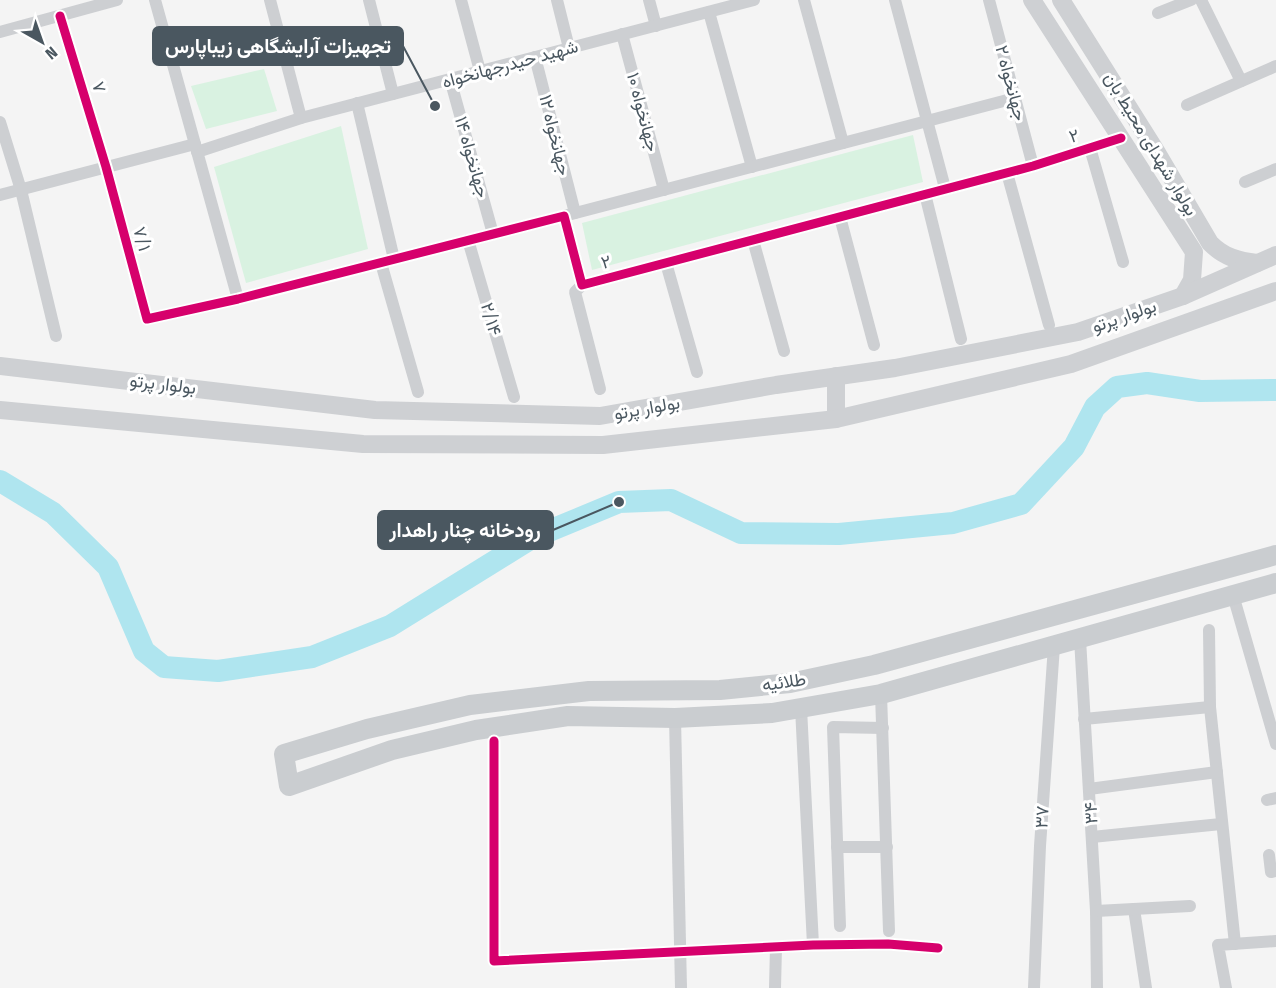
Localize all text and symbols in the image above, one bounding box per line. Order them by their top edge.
north arrow [12,12,72,72]
callout: تجهیزات آرایشگاهی زیباپارس [153,27,403,65]
text: تجهیزات آرایشگاهی زیباپارس [165,34,391,60]
street label: شهید حیدرجهانخواه [439,35,581,93]
text: N [42,43,61,63]
street label: جهانخواه ۲ [990,43,1032,123]
street label: بولوار شهدای محیط بان [1099,68,1203,220]
street label: جهانخواه ۱۰ [622,70,664,154]
street label: ۷ [87,79,111,95]
street label: جهانخواه ۱۲ [534,92,576,178]
street label: جهانخواه ۱۴ [450,114,494,200]
street label: ۲ [1066,124,1082,148]
street label: ۷/۱ [128,224,156,254]
street label: ۲ [599,250,613,274]
street label: بولوار پرتو [1089,295,1159,338]
street label: ۲/۱۴ [476,300,506,338]
street label: بولوار پرتو [129,369,197,400]
street label: بولوار پرتو [612,391,682,426]
callout: رودخانه چنار راهدار [378,511,553,549]
text: رودخانه چنار راهدار [388,518,541,544]
street label: طلائیه [761,668,807,696]
street label: ۳۴ [1079,801,1103,825]
street label: ۳۷ [1030,805,1054,829]

